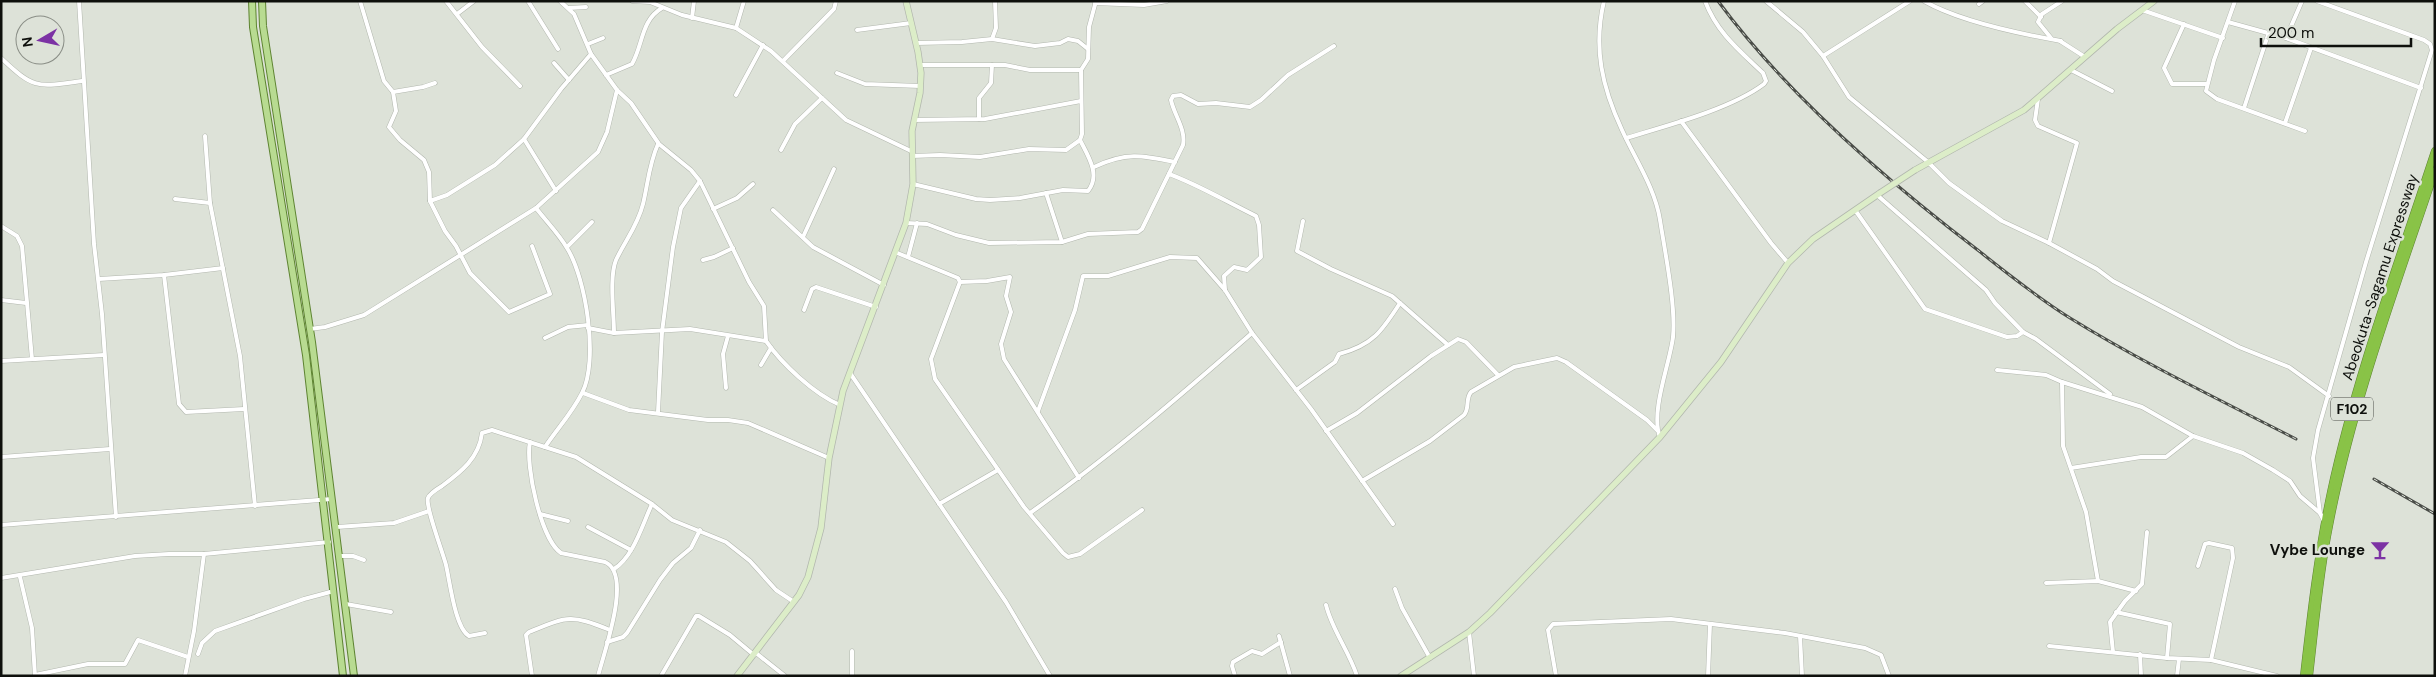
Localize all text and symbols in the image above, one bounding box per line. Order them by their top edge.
north arrow [15,15,65,65]
scale bar [2261,15,2411,47]
text: 200 m [2268,23,2314,43]
text: N [17,36,37,48]
street label: Abeokuta-Sagamu Expressway [2337,171,2423,383]
road number: F102 [2331,398,2373,420]
bar icon: Vybe Lounge [2369,539,2391,561]
place label: Vybe Lounge [2270,540,2365,560]

